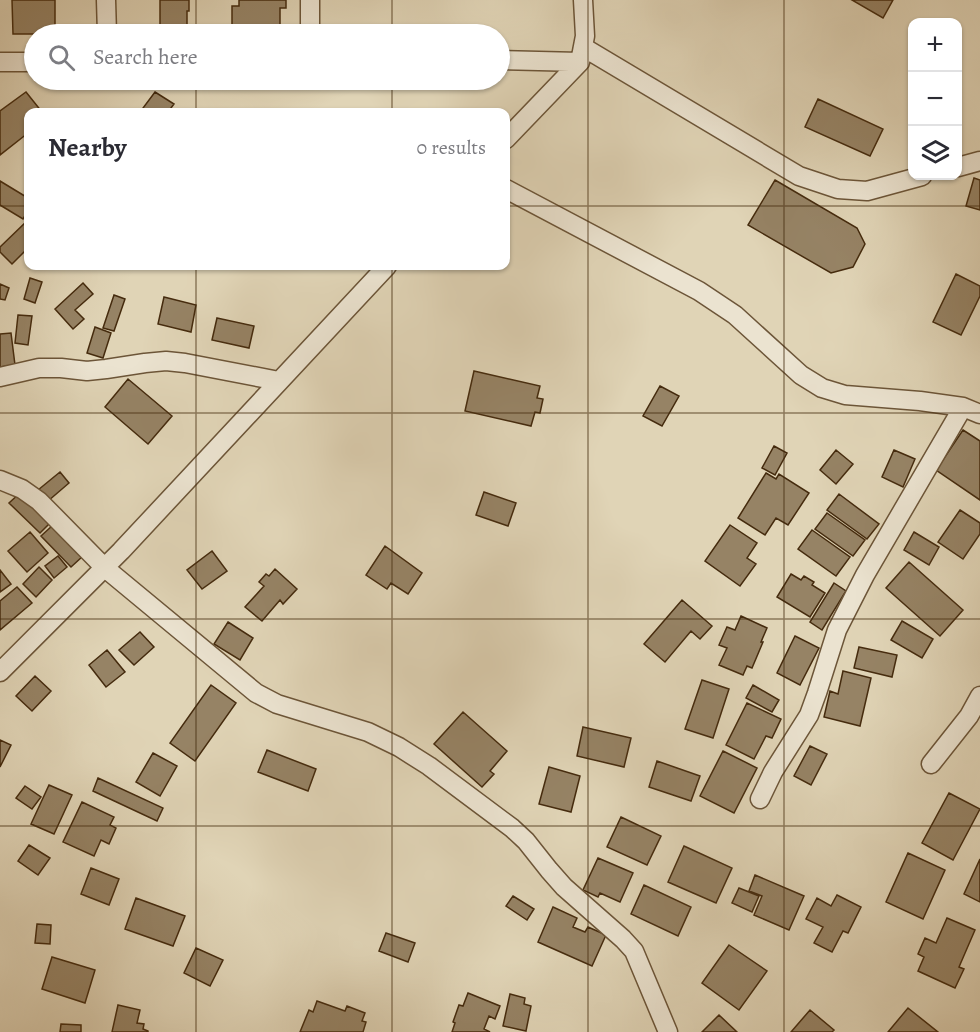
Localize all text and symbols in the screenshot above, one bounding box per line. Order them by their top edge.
map controls [908,18,962,180]
button: + [908,18,962,72]
search box [24,24,510,90]
icon: search [45,41,78,74]
text: Search here [93,42,198,72]
button: − [908,72,962,126]
button: layers [908,126,962,180]
text: Nearby [48,130,127,165]
text: 0 results [417,134,486,161]

